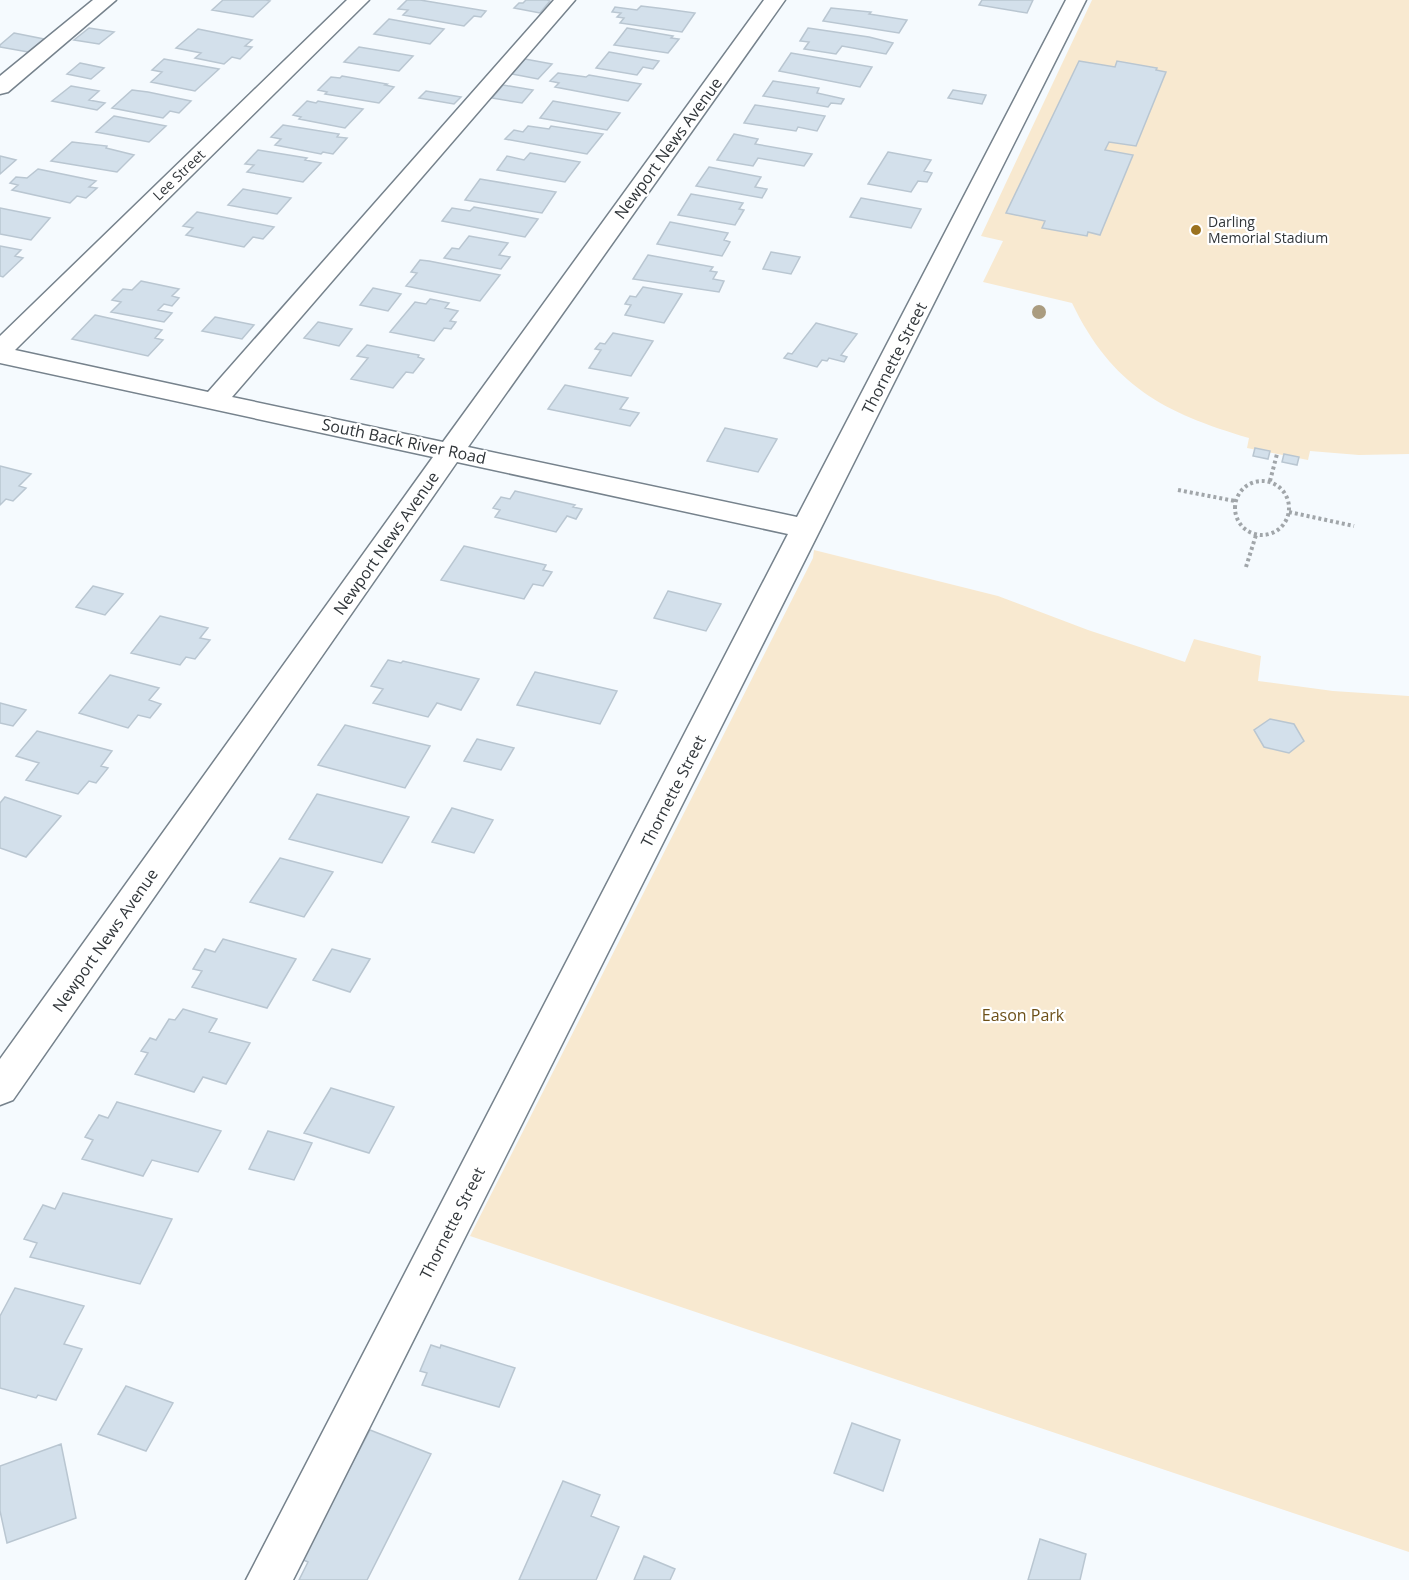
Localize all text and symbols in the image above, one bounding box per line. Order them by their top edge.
street label: Newport News Avenue [609,73,727,223]
street label: Lee Street [148,145,209,204]
place label: Darling Memorial Stadium [1208,212,1328,247]
marker: Darling Memorial Stadium [1189,223,1203,237]
street label: Thornette Street [856,298,932,418]
street label: South Back River Road [320,413,488,469]
street label: Newport News Avenue [328,467,444,619]
street label: Thornette Street [635,731,711,851]
street label: Newport News Avenue [47,864,163,1016]
park label: Eason Park [982,1004,1065,1026]
street label: Thornette Street [414,1163,490,1283]

